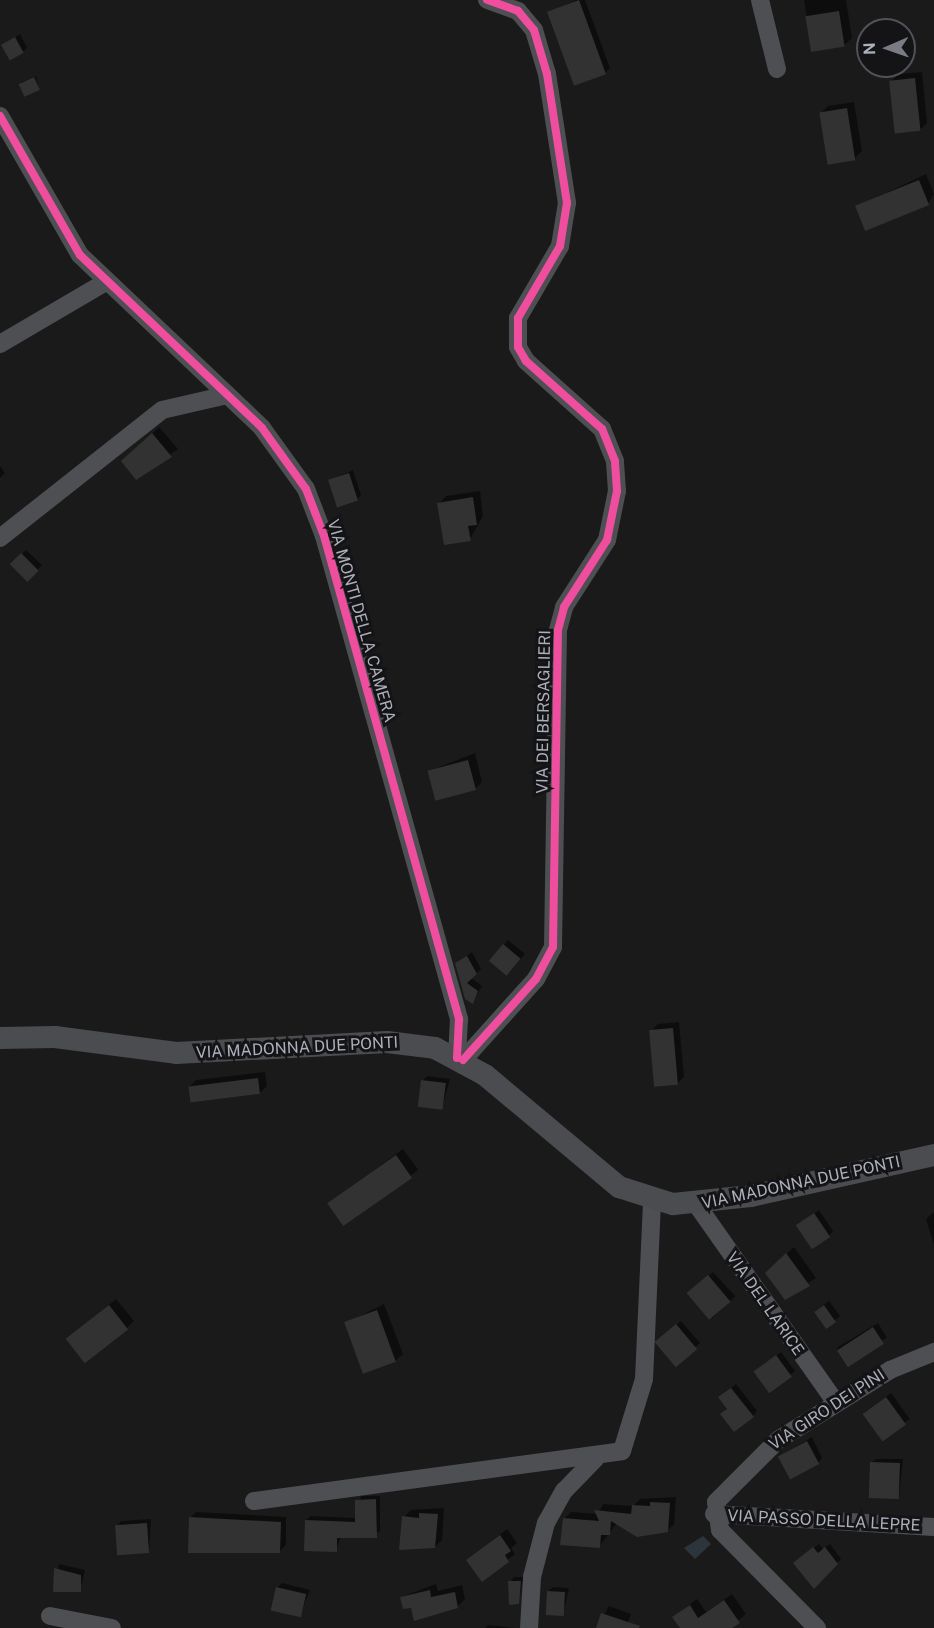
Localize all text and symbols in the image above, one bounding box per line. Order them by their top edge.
north arrow [856,18,916,78]
text: N [860,42,879,55]
street label: VIA MONTI DELLA CAMERA [323,517,399,725]
street label: VIA DEI BERSAGLIERI [533,630,555,794]
street label: VIA MADONNA DUE PONTI [195,1033,399,1063]
street label: VIA MADONNA DUE PONTI [700,1153,902,1213]
street label: VIA DEL LARICE [722,1249,808,1359]
street label: VIA GIRO DEI PINI [766,1365,888,1455]
street label: VIA PASSO DELLA LEPRE [727,1506,921,1536]

